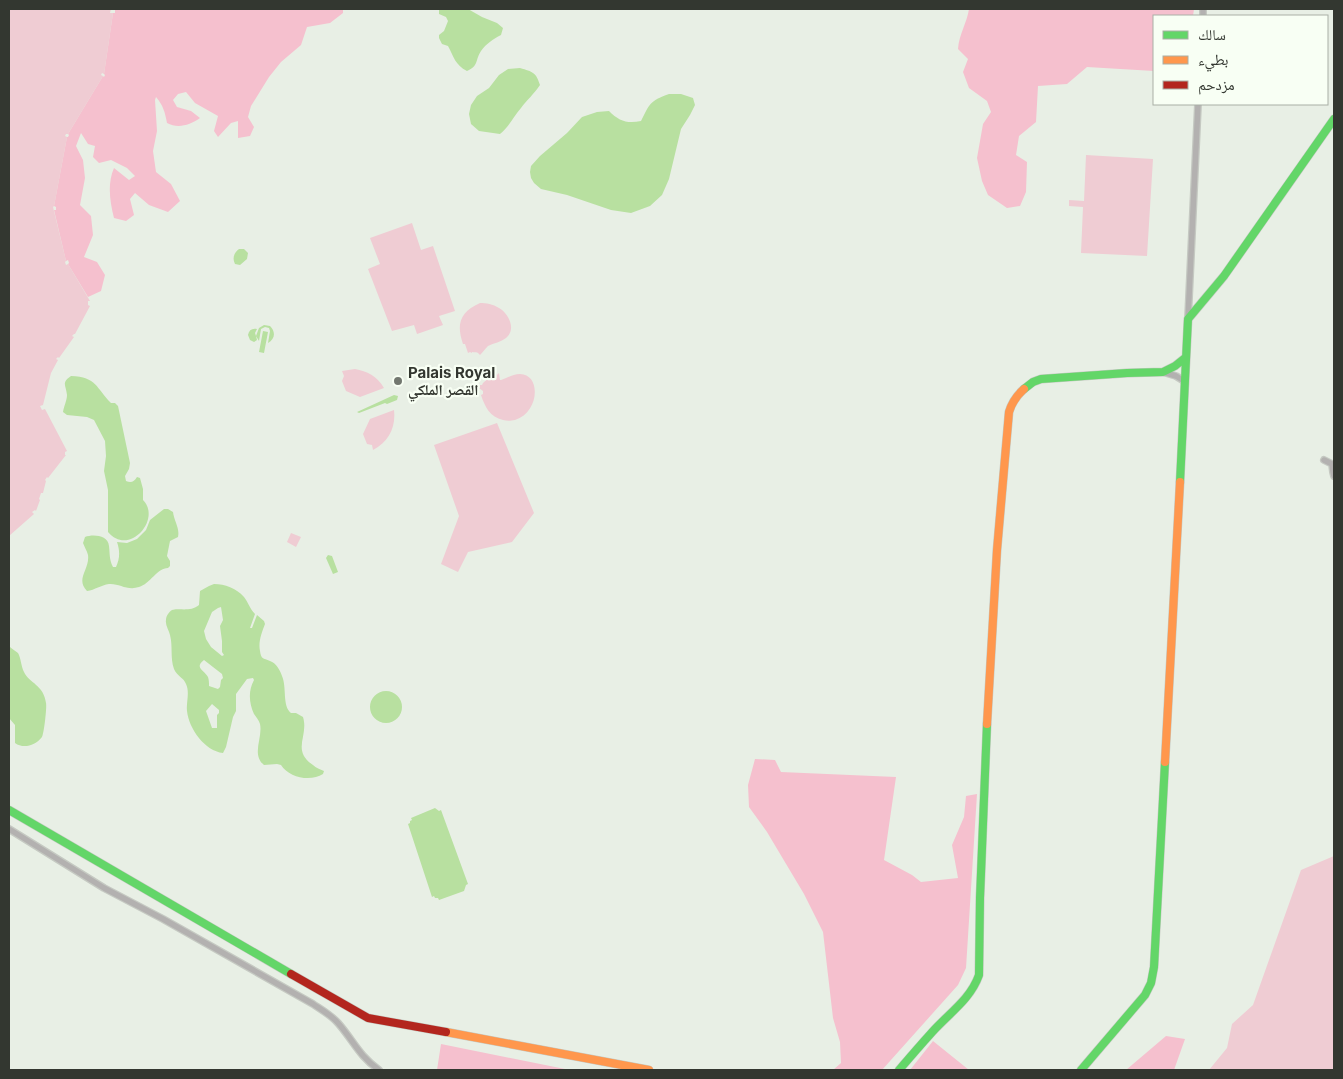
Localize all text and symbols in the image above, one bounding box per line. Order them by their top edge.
legend [1153,15,1328,105]
text: سالك [1198,25,1226,44]
text: بطيء [1198,50,1228,72]
text: مزدحم [1198,75,1235,95]
place label: Palais Royal القصر الملكي [408,363,495,401]
marker: Palais Royal القصر الملكي [392,375,404,387]

